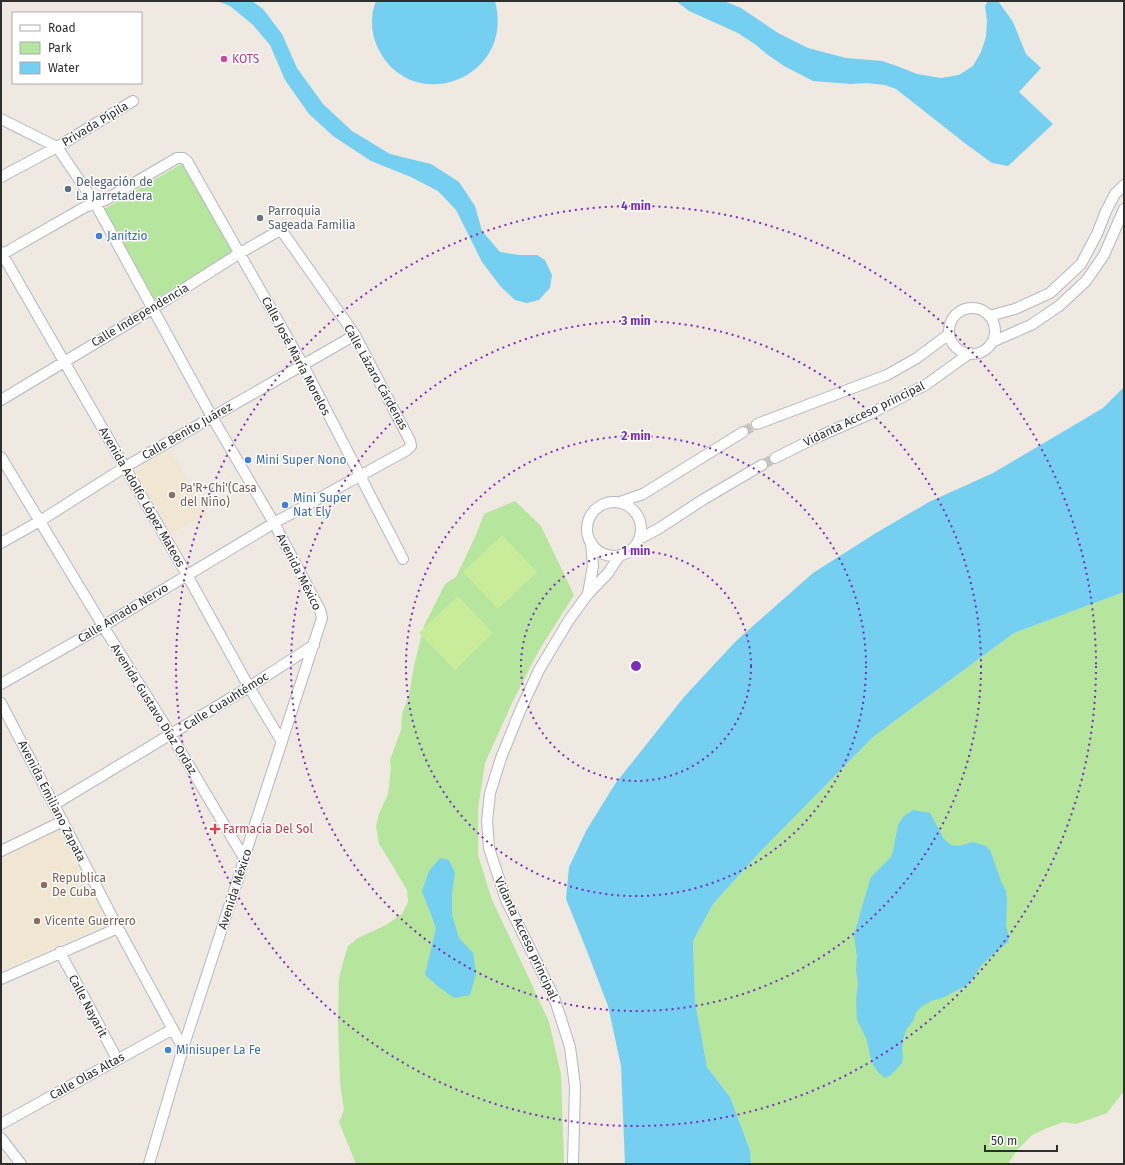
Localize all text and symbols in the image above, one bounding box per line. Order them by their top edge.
legend [12,12,142,84]
text: Road [48,21,76,35]
text: Park [48,41,72,55]
place label: KOTS [232,52,260,66]
marker: KOTS [219,54,229,64]
text: Water [48,61,80,75]
street label: Privada Pípila [59,99,131,149]
place label: Delegación de La Jarretadera [76,175,153,203]
marker: Delegación de La Jarretadera [63,184,73,194]
text: 4 min [621,199,651,213]
place label: Parroquia Sageada Familia [268,204,356,232]
marker: Parroquia Sageada Familia [255,213,265,223]
place label: Janitzio [107,229,148,243]
marker: Janitzio [94,231,104,241]
street label: Calle Independencia [89,280,191,350]
street label: Calle José María Morelos [259,294,333,418]
text: 3 min [620,314,651,328]
street label: Calle Lázaro Cárdenas [341,322,411,432]
street label: Vidanta Acceso principal [801,378,927,449]
street label: Calle Benito Juárez [140,400,234,462]
street label: Avenida Adolfo López Mateos [96,425,188,570]
text: 2 min [621,429,651,443]
place label: Mini Super Nono [256,453,347,467]
marker: Mini Super Nono [243,455,253,465]
place label: Pa'R+Chi'(Casa del Niño) [180,481,257,509]
marker: Pa'R+Chi'(Casa del Niño) [167,490,177,500]
place label: Mini Super Nat Ely [293,491,352,519]
marker: Mini Super Nat Ely [280,500,290,510]
street label: Avenida México [274,531,324,613]
text: 1 min [622,544,650,558]
street label: Calle Amado Nervo [75,580,171,646]
street label: Avenida Gustavo Díaz Ordaz [108,641,200,777]
centre of rings [629,659,643,673]
street label: Calle Cuauhtémoc [181,669,271,733]
street label: Avenida Emiliano Zapata [15,738,89,864]
place label: Farmacia Del Sol [223,822,313,836]
marker: Farmacia Del Sol [210,824,220,834]
street label: Avenida México [215,847,255,931]
place label: Republica De Cuba [52,871,106,899]
street label: Vidanta Acceso principal [492,875,561,1002]
marker: Republica De Cuba [39,880,49,890]
place label: Vicente Guerrero [45,914,136,928]
marker: Vicente Guerrero [32,916,42,926]
street label: Calle Nayarit [66,972,111,1040]
place label: Minisuper La Fe [176,1043,261,1057]
marker: Minisuper La Fe [163,1045,173,1055]
street label: Calle Olas Altas [47,1049,127,1102]
scale bar [985,1127,1057,1153]
text: 50 m [991,1134,1017,1148]

